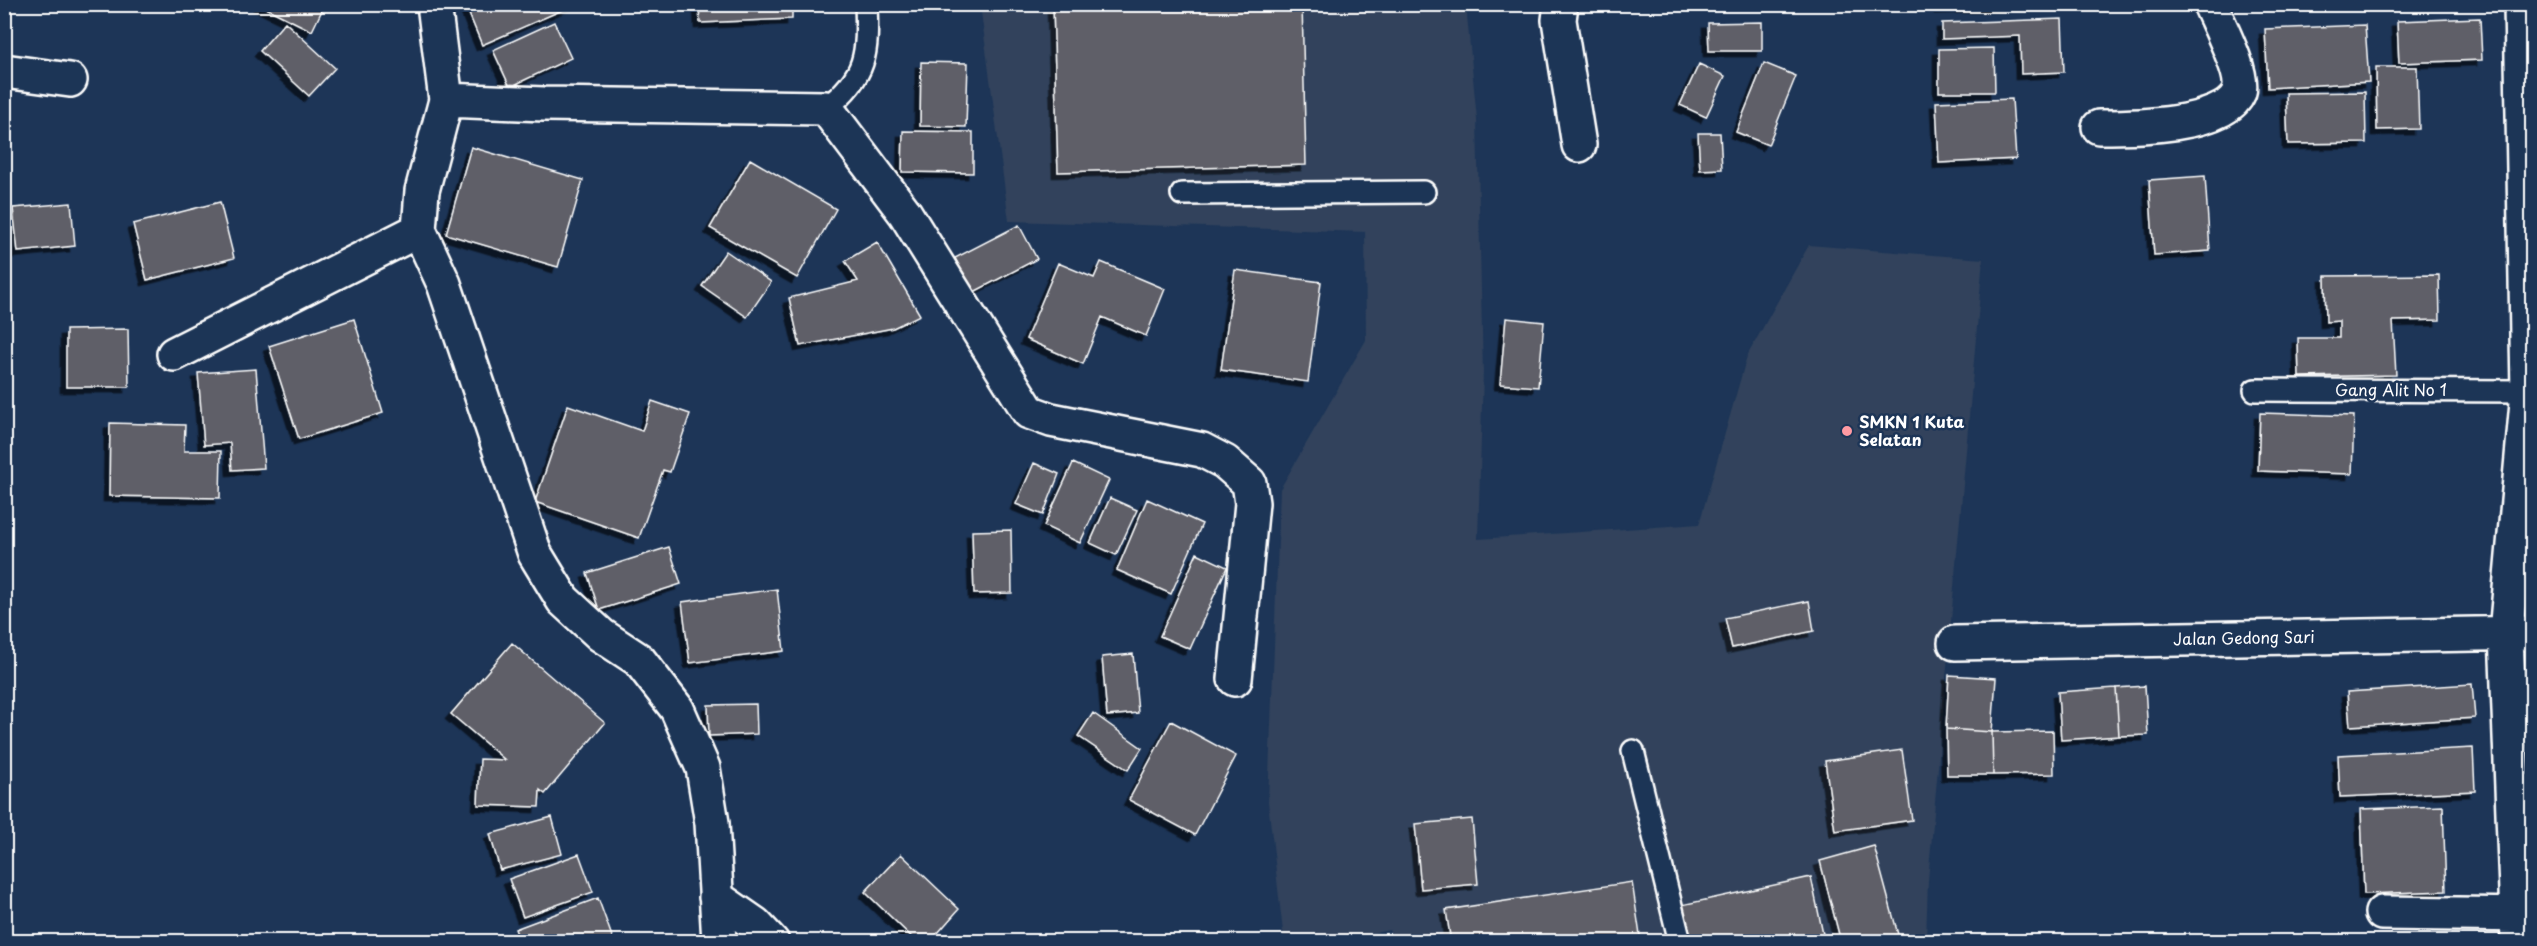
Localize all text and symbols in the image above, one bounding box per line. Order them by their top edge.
street label: Gang Alit No 1 [2335,377,2447,401]
place label: SMKN 1 Kuta Selatan [1859,409,1965,451]
marker: SMKN 1 Kuta Selatan [1840,424,1854,438]
street label: Jalan Gedong Sari [2173,624,2315,650]

